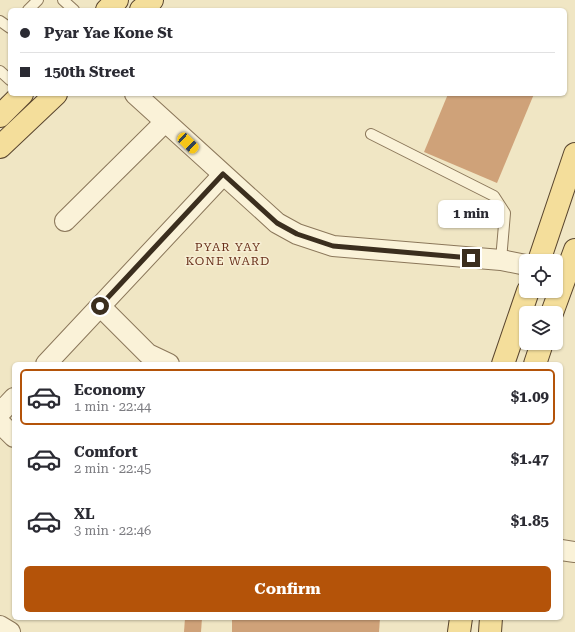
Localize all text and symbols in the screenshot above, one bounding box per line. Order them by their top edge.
text: Pyar Yae Kone St [44,24,173,42]
text: 150th Street [44,63,135,81]
car [175,130,201,156]
callout: 1 min [438,200,504,228]
text: 1 min [453,206,489,221]
district label: PYAR YAY KONE WARD [186,240,270,268]
route end [462,249,480,267]
map controls [519,254,563,350]
button: locate [519,254,563,298]
route start [91,297,109,315]
button: layers [519,306,563,350]
icon: car [26,379,62,415]
text: Economy [74,381,145,399]
text: $1.09 [511,388,549,406]
text: 1 min · 22:44 [74,399,151,414]
icon: car [26,441,62,477]
text: Comfort [74,443,138,461]
text: $1.47 [511,450,549,468]
text: 2 min · 22:45 [74,461,151,476]
icon: car [26,503,62,539]
text: XL [74,505,95,523]
text: $1.85 [511,512,549,530]
text: 3 min · 22:46 [74,523,151,538]
button: Confirm [24,566,551,612]

